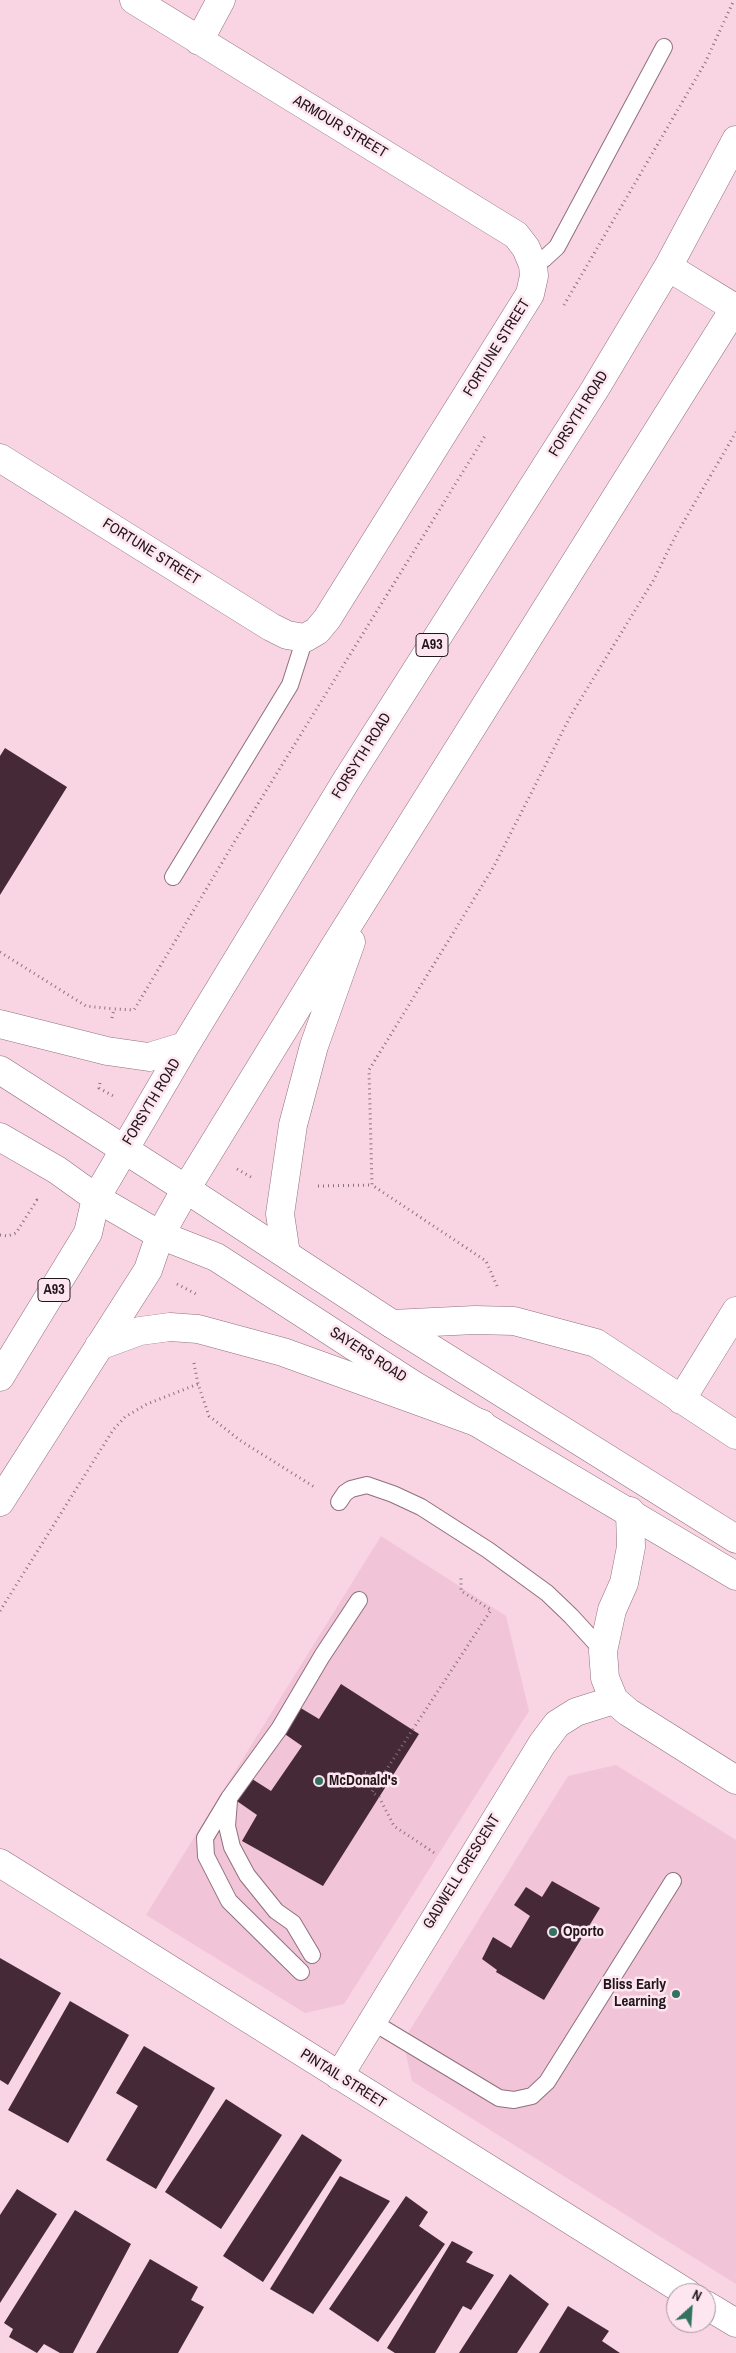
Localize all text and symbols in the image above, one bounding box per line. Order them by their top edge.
street label: ARMOUR STREET [290,92,390,162]
street label: FORTUNE STREET [460,296,534,400]
street label: FORSYTH ROAD [545,368,613,460]
street label: FORTUNE STREET [99,515,203,589]
road number: A93 [416,634,448,656]
street label: FORSYTH ROAD [328,710,396,802]
street label: FORSYTH ROAD [119,1055,185,1149]
road number: A93 [38,1278,70,1302]
street label: SAYERS ROAD [326,1323,410,1387]
place label: McDonald's [329,1772,398,1790]
marker: McDonald's [313,1775,325,1787]
street label: GADWELL CRESCENT [420,1812,504,1932]
place label: Oporto [563,1923,604,1941]
marker: Oporto [547,1926,559,1938]
place label: Bliss Early Learning [603,1976,666,2011]
marker: Bliss Early Learning [670,1988,682,2000]
street label: PINTAIL STREET [297,2046,389,2112]
north arrow [666,2283,716,2333]
text: N [689,2286,705,2305]

